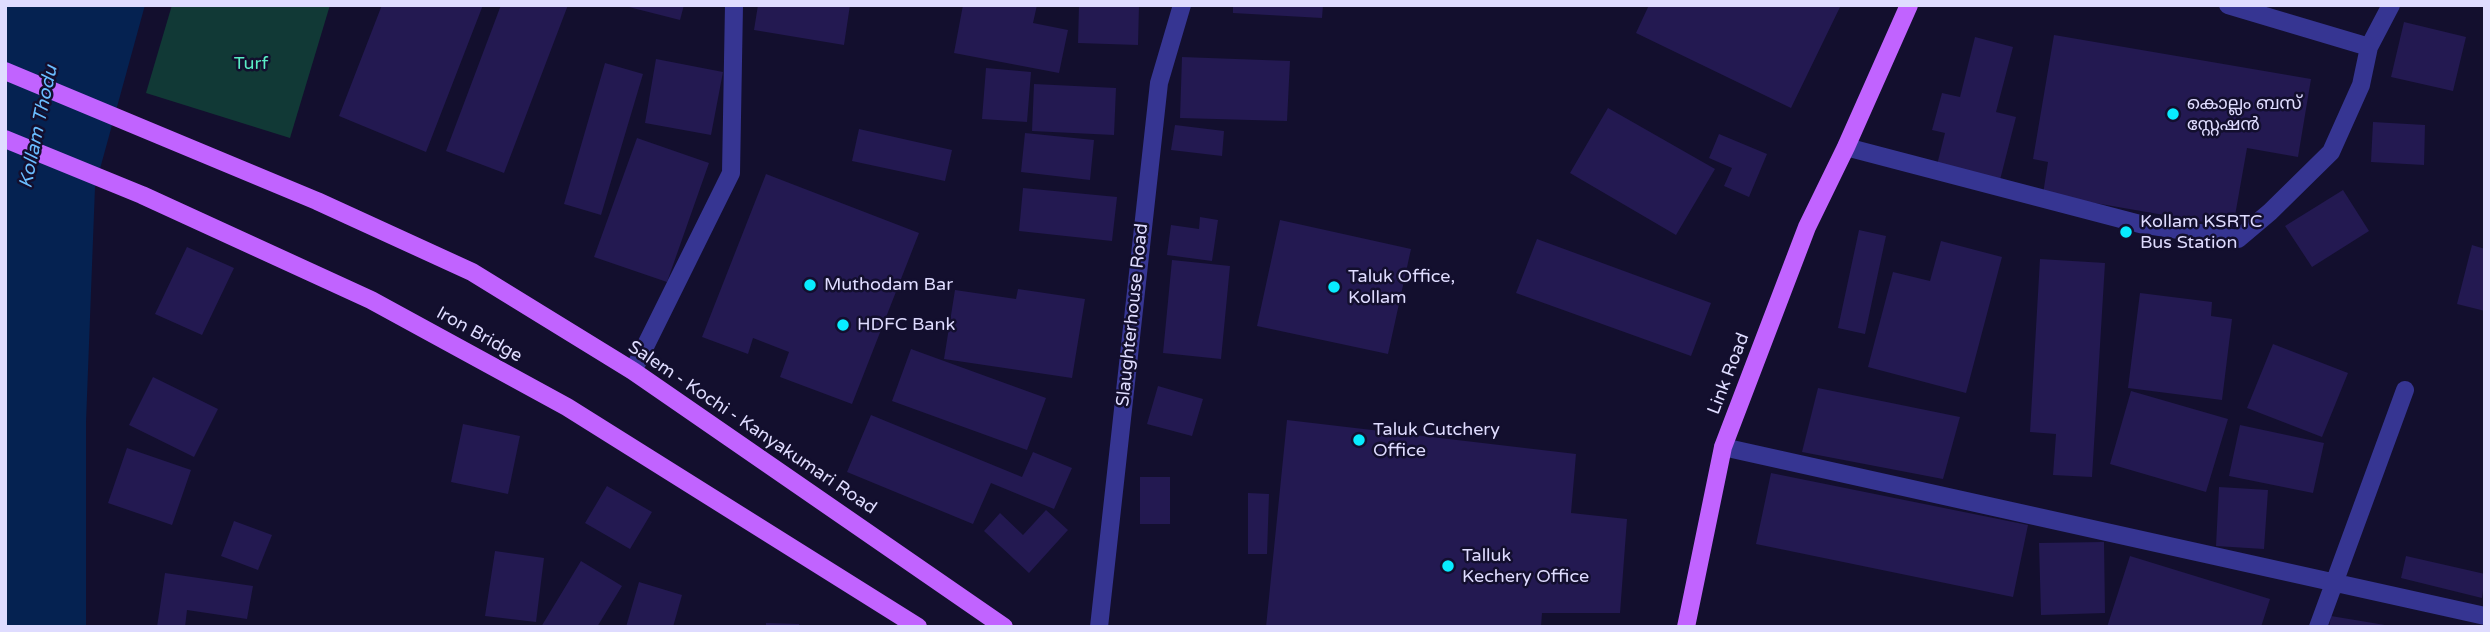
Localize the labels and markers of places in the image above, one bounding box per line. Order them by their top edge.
place label: കൊല്ലം ബസ് സ്റ്റേഷൻ [2187,93,2301,136]
marker: കൊല്ലം ബസ് സ്റ്റേഷൻ [2165,106,2181,122]
place label: Kollam KSRTC Bus Station [2140,211,2262,254]
marker: Kollam KSRTC Bus Station [2118,224,2134,240]
place label: Taluk Office, Kollam [1348,266,1455,308]
place label: Muthodam Bar [824,274,953,296]
marker: Muthodam Bar [802,277,818,293]
marker: Taluk Office, Kollam [1326,279,1342,295]
place label: HDFC Bank [857,314,955,336]
marker: HDFC Bank [835,317,851,333]
place label: Taluk Cutchery Office [1373,419,1500,462]
marker: Taluk Cutchery Office [1351,432,1367,448]
place label: Talluk Kechery Office [1462,545,1589,588]
marker: Talluk Kechery Office [1440,558,1456,574]

